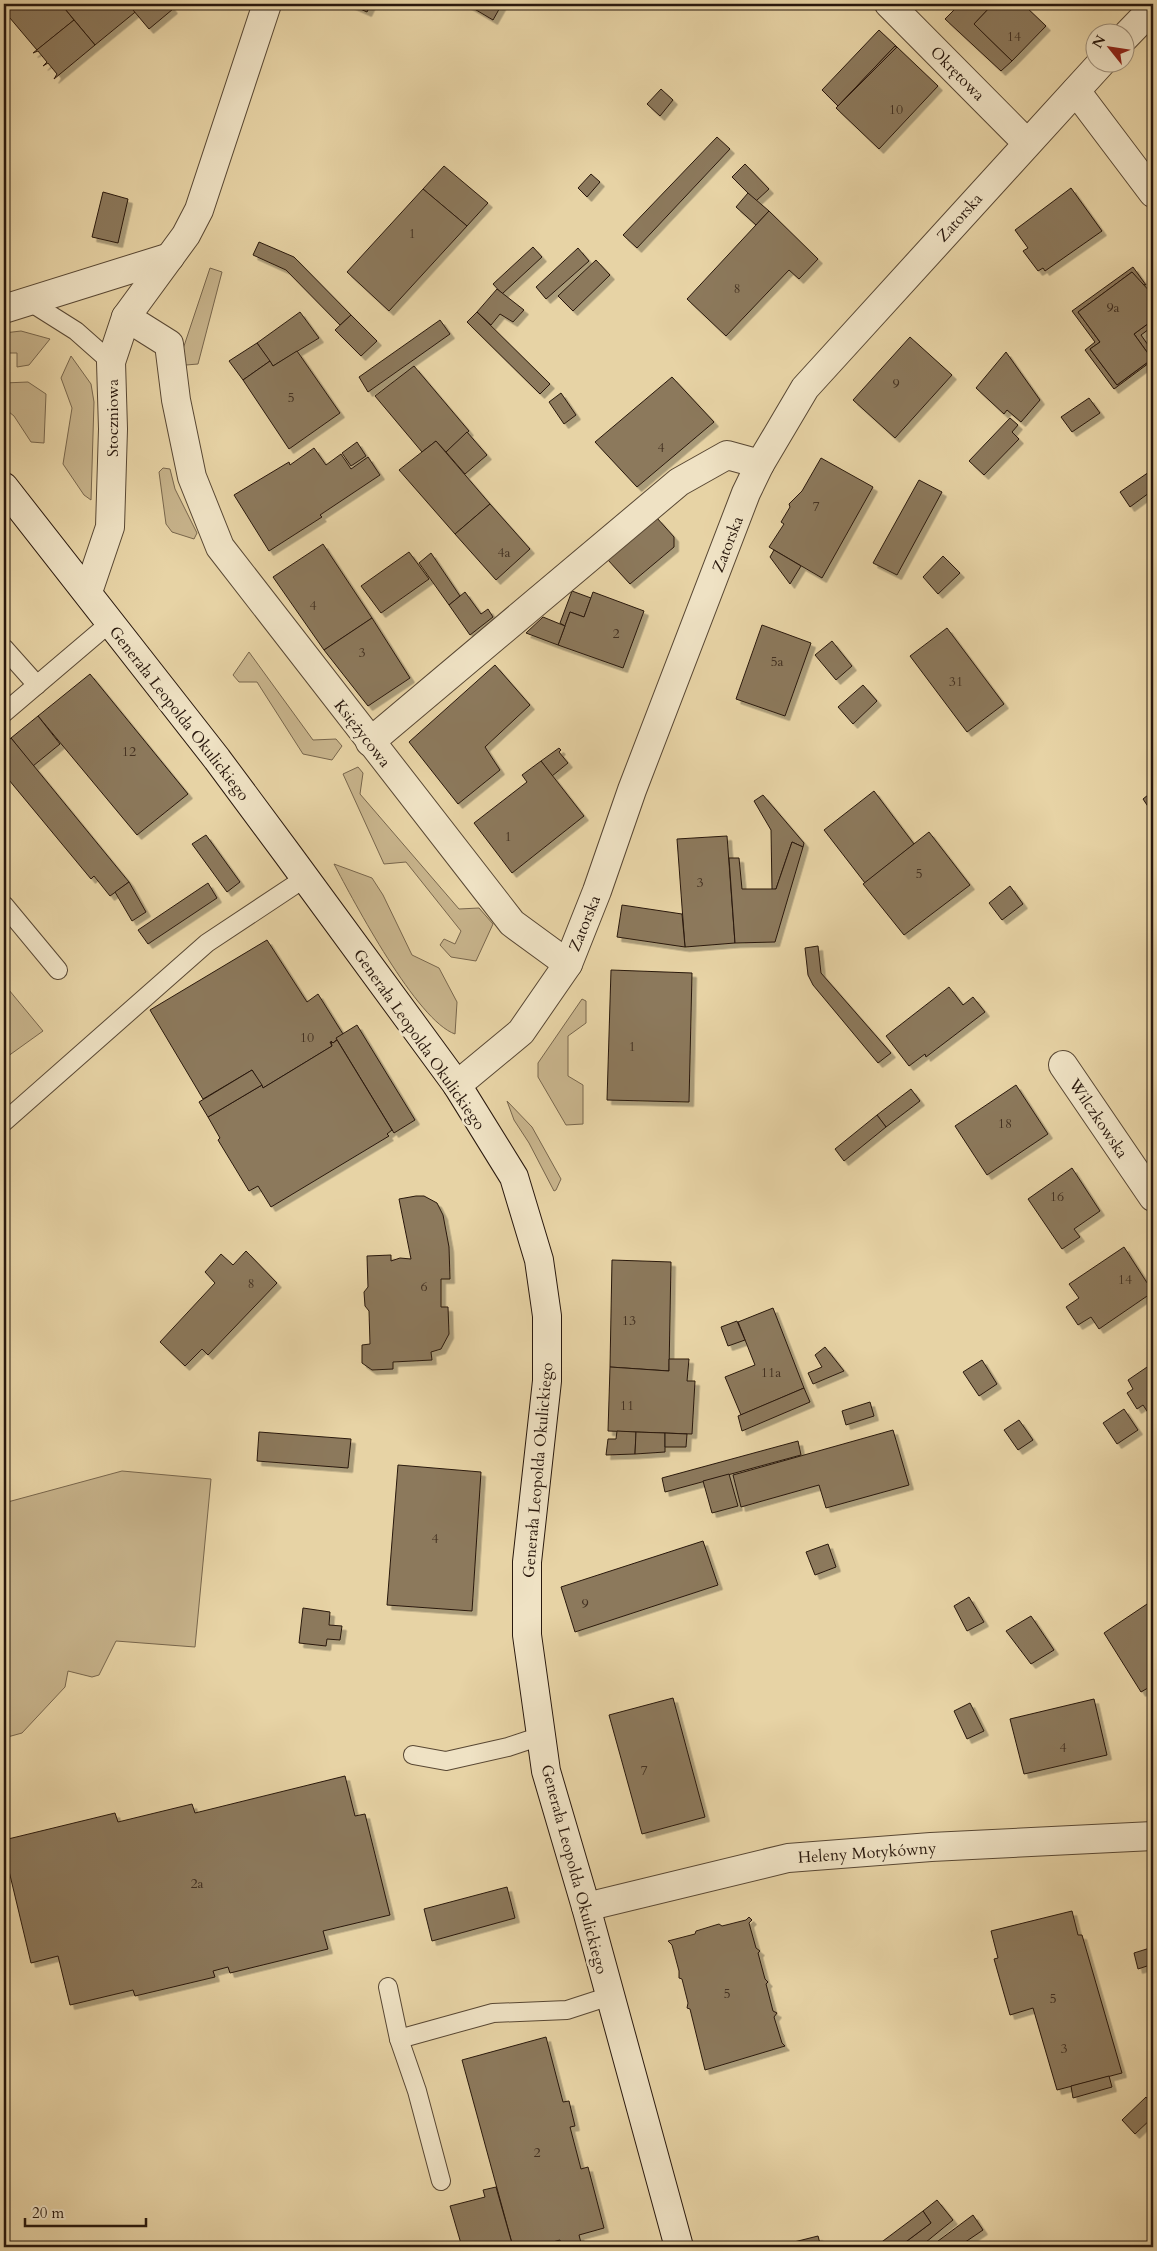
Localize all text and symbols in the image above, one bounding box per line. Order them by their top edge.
north arrow [1084,22,1134,72]
house number: 14 [1007,27,1021,46]
text: N [1088,32,1110,52]
street label: Okrętowa [925,42,990,106]
house number: 10 [889,100,903,119]
street label: Zatorska [932,188,988,247]
house number: 1 [408,224,416,243]
house number: 8 [733,279,741,298]
house number: 9a [1106,298,1120,317]
house number: 9 [892,374,900,393]
street label: Stoczniowa [102,379,124,457]
house number: 5 [287,388,295,407]
house number: 4 [657,438,665,457]
house number: 7 [812,497,820,516]
street label: Zatorska [707,513,749,576]
house number: 4a [497,543,511,562]
house number: 4 [309,596,317,615]
street label: Generała Leopolda Okulickiego [104,622,255,806]
house number: 2 [612,624,620,643]
house number: 3 [358,643,366,662]
house number: 5a [770,652,784,671]
house number: 31 [949,672,963,691]
street label: Księżycowa [329,695,396,772]
house number: 12 [122,742,136,761]
house number: 1 [504,827,512,846]
house number: 5 [915,864,923,883]
house number: 3 [696,873,704,892]
street label: Zatorska [564,892,606,955]
street label: Generała Leopolda Okulickiego [348,945,490,1135]
house number: 10 [300,1028,314,1047]
house number: 1 [628,1037,636,1056]
street label: Wilczkowska [1063,1074,1133,1163]
house number: 18 [998,1114,1012,1133]
house number: 16 [1050,1187,1064,1206]
house number: 14 [1118,1270,1132,1289]
house number: 8 [247,1274,255,1293]
house number: 6 [420,1277,428,1296]
house number: 13 [622,1311,636,1330]
street label: Generała Leopolda Okulickiego [518,1361,558,1579]
house number: 11a [761,1363,781,1382]
house number: 11 [620,1396,634,1415]
house number: 4 [431,1529,439,1548]
house number: 9 [581,1594,589,1613]
house number: 4 [1059,1738,1067,1757]
house number: 7 [640,1761,648,1780]
street label: Generała Leopolda Okulickiego [535,1762,613,1977]
street label: Heleny Motykówny [797,1837,938,1869]
house number: 2a [190,1874,204,1893]
house number: 5 [723,1984,731,2003]
house number: 5 [1049,1989,1057,2008]
house number: 3 [1060,2039,1068,2058]
house number: 2 [533,2143,541,2162]
scale bar [25,2196,146,2228]
text: 20 m [32,2203,64,2223]

